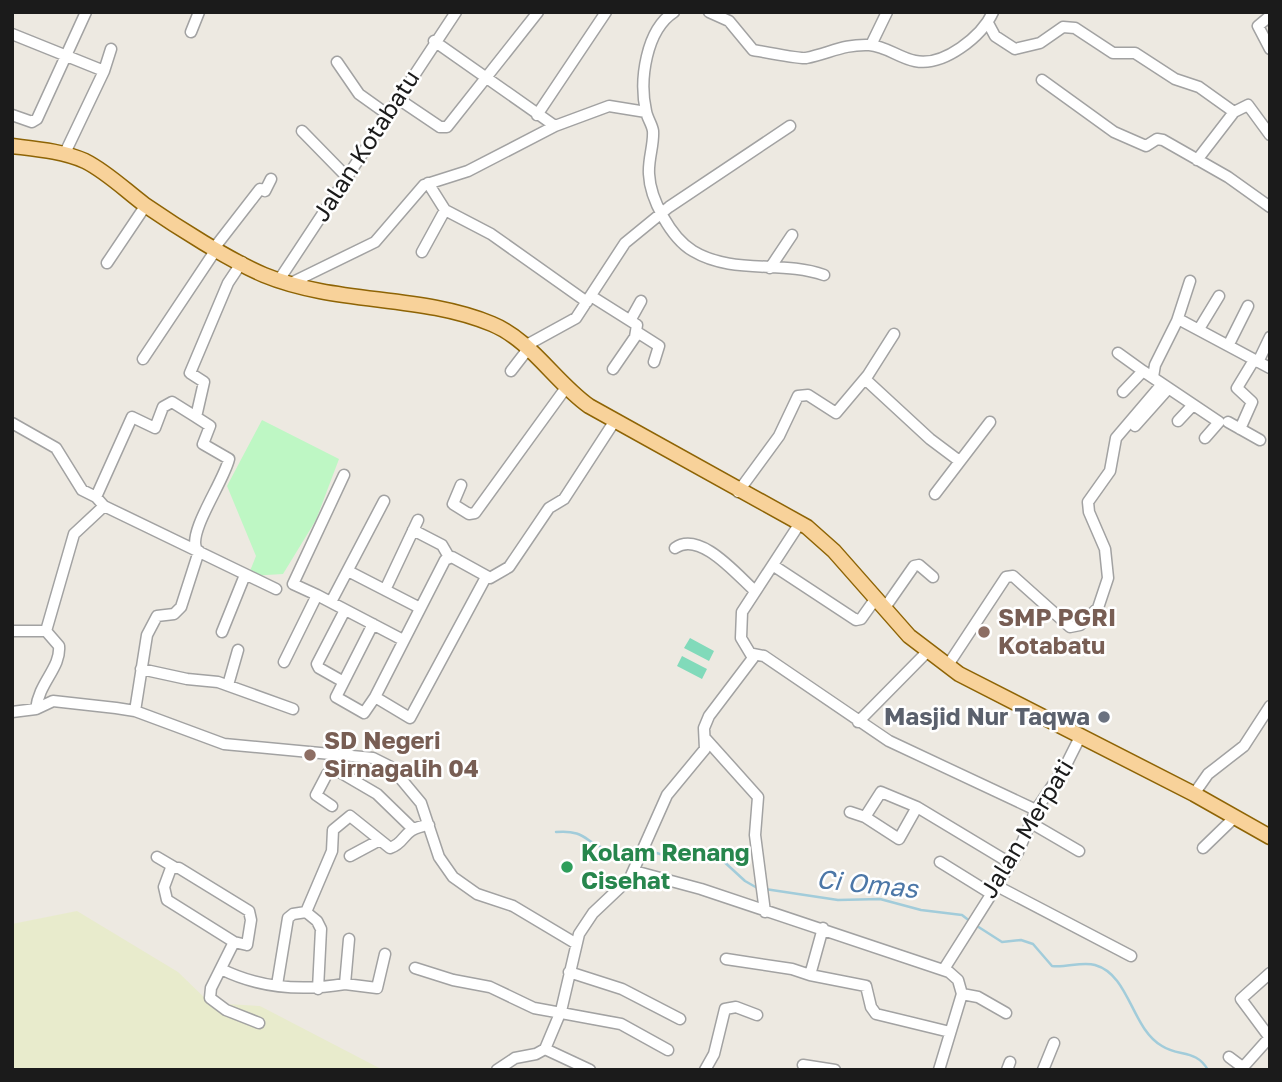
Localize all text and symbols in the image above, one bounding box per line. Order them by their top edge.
street label: Jalan Kotabatu [305,64,424,226]
place label: SMP PGRI Kotabatu [998,602,1116,659]
marker: SMP PGRI Kotabatu [976,624,992,640]
place label: Masjid Nur Taqwa [884,701,1090,730]
marker: Masjid Nur Taqwa [1096,709,1112,725]
place label: SD Negeri Sirnagalih 04 [324,725,479,782]
marker: SD Negeri Sirnagalih 04 [302,747,318,763]
street label: Jalan Merpati [973,754,1079,903]
place label: Kolam Renang Cisehat [581,837,749,894]
marker: Kolam Renang Cisehat [559,859,575,875]
water label: Ci Omas [815,863,921,904]

